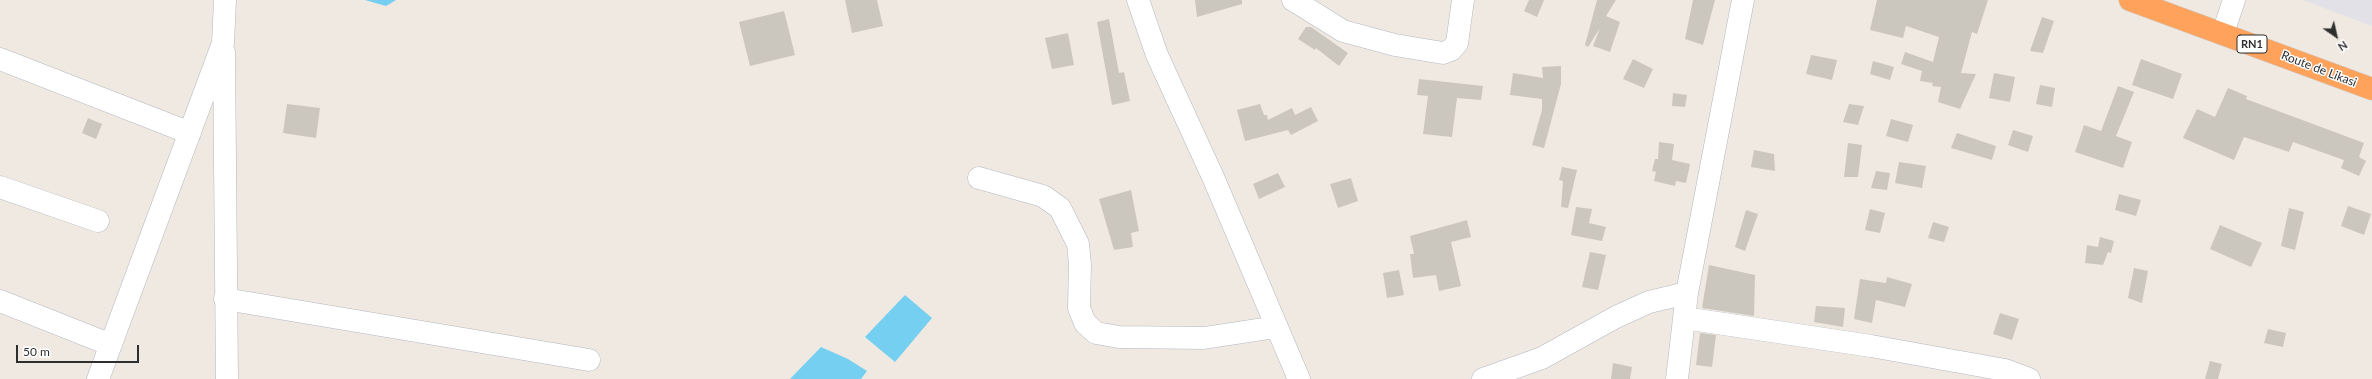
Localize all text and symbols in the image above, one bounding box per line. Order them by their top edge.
north arrow [2316,16,2356,56]
road number: RN1 [2237,35,2267,53]
text: N [2336,39,2350,54]
street label: Route de Likasi [2279,48,2359,90]
scale bar [18,337,141,363]
text: 50 m [23,344,50,359]

